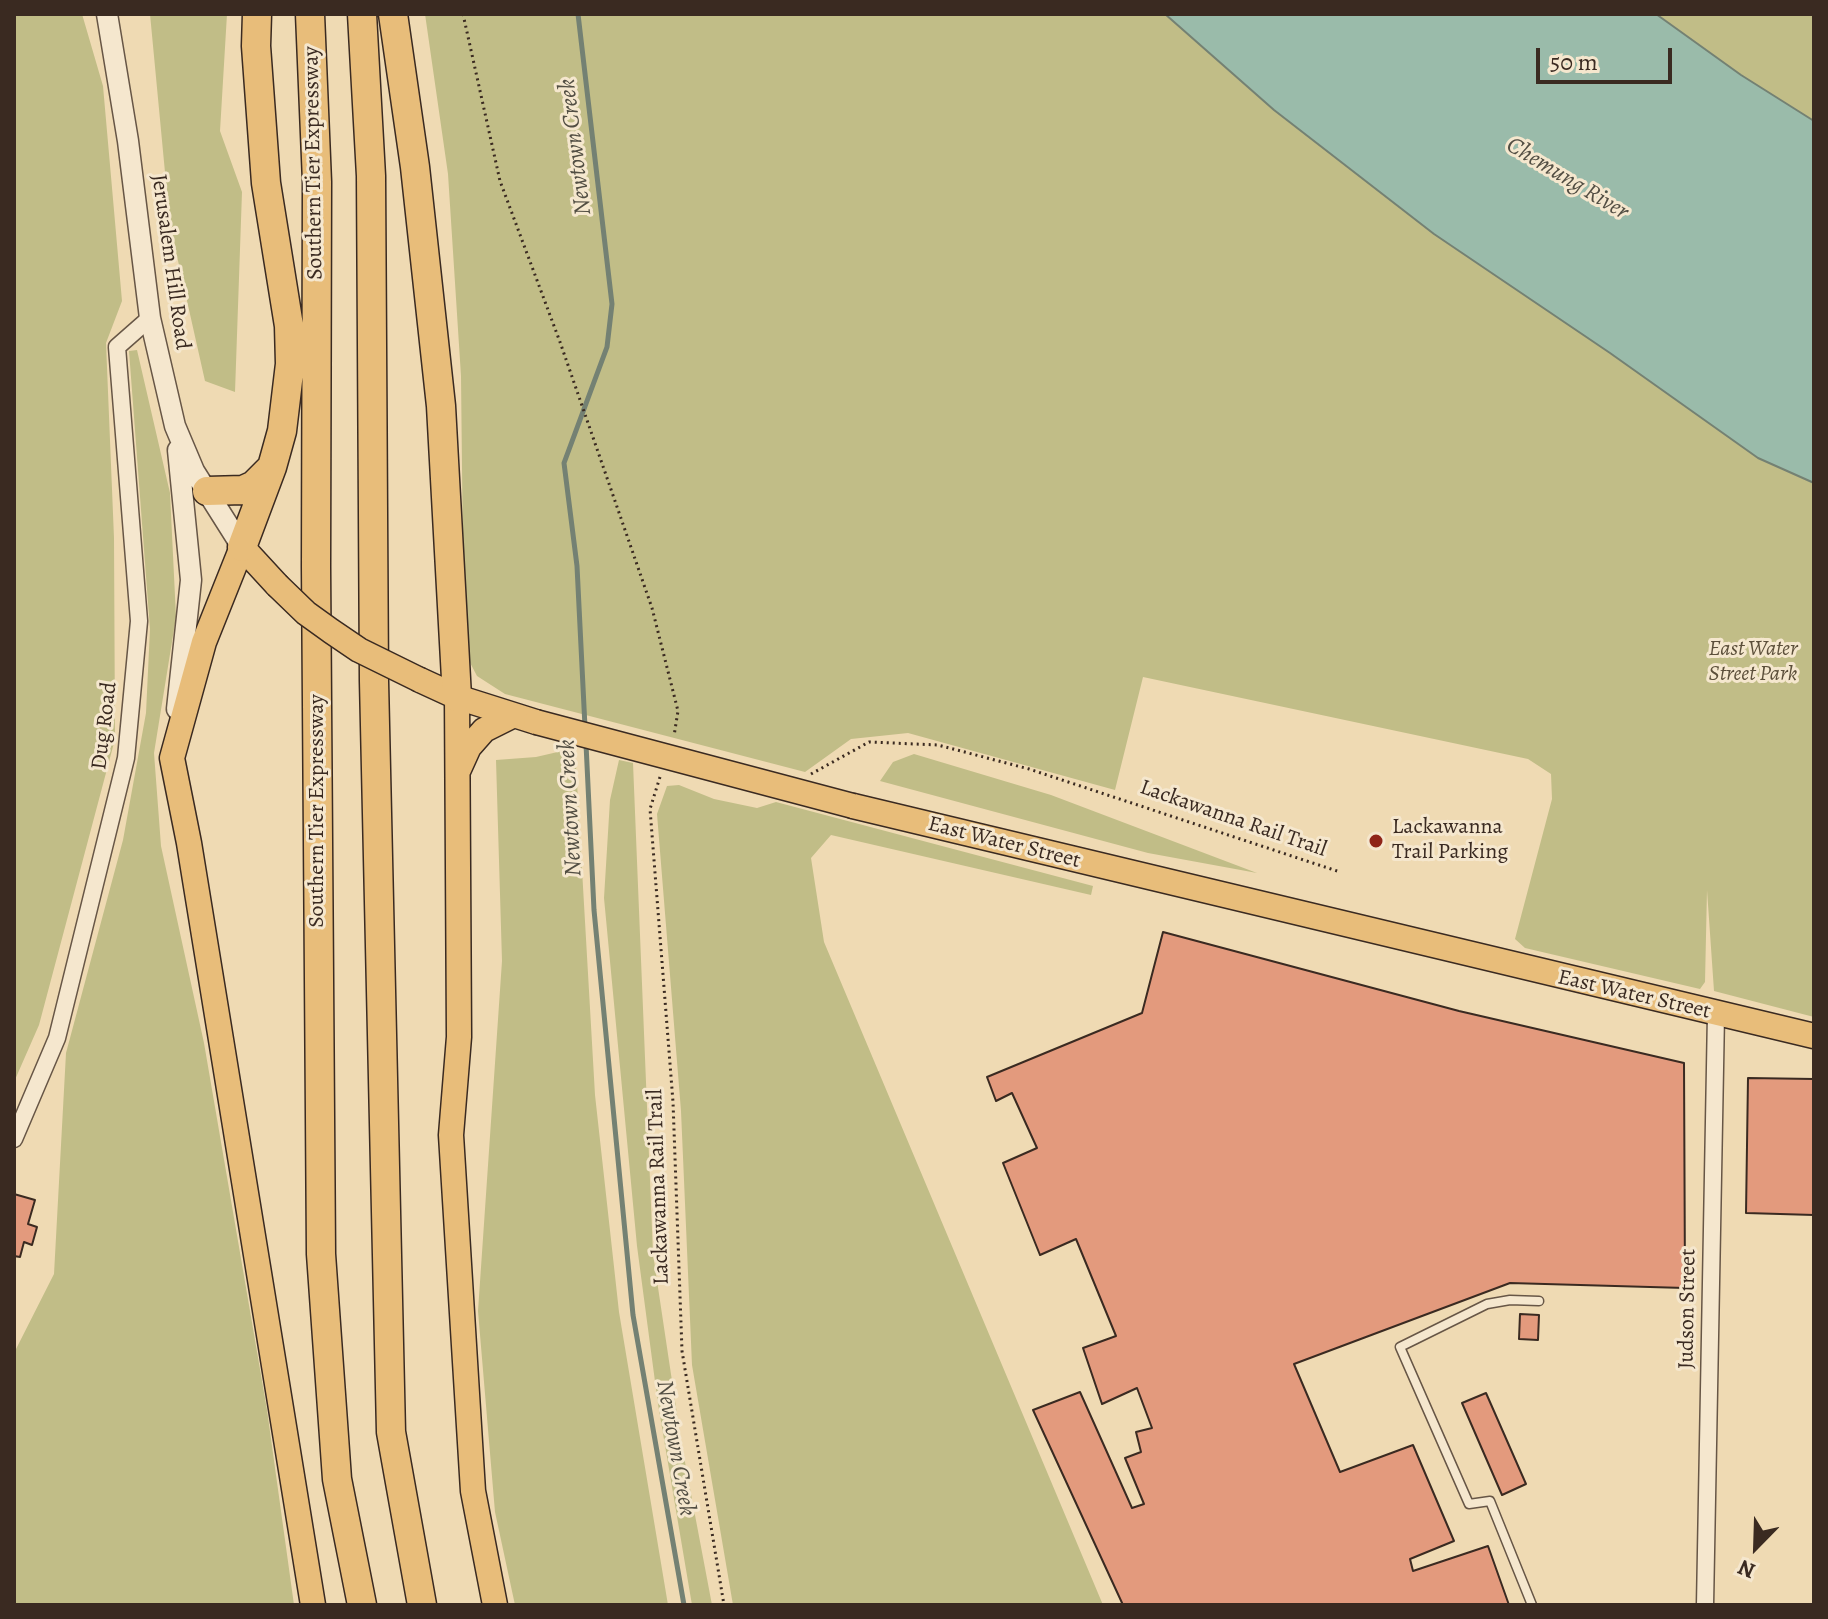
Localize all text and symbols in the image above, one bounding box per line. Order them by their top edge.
scale bar [1540,32,1676,82]
street label: Southern Tier Expressway [299,46,329,280]
text: 50 m [1550,46,1598,78]
water label: Newtown Creek [553,77,599,217]
water label: Chemung River [1501,131,1633,227]
street label: Jerusalem Hill Road [145,173,195,351]
park label: East Water Street Park [1708,637,1798,688]
street label: Dug Road [87,680,123,772]
street label: Southern Tier Expressway [305,694,331,928]
water label: Newtown Creek [553,739,589,877]
street label: Lackawanna Rail Trail [1136,775,1330,863]
street label: East Water Street [925,811,1083,875]
place label: Lackawanna Trail Parking [1392,815,1508,866]
marker: Lackawanna Trail Parking [1367,832,1385,850]
street label: East Water Street [1555,965,1713,1025]
street label: Lackawanna Rail Trail [642,1089,676,1285]
street label: Judson Street [1674,1248,1702,1370]
water label: Newtown Creek [649,1378,701,1518]
north arrow [1716,1507,1796,1587]
text: N [1733,1552,1760,1586]

